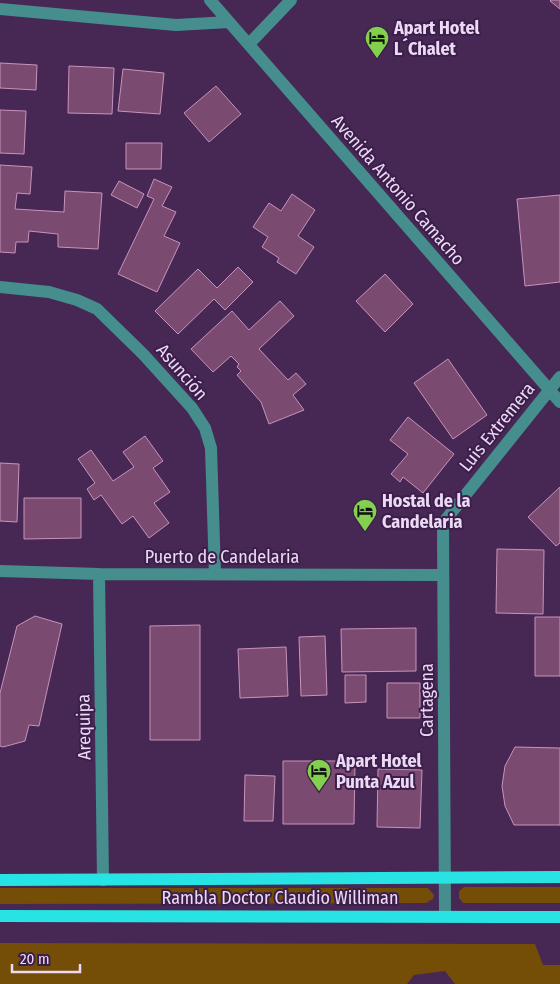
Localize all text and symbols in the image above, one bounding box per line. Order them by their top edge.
place label: Apart Hotel L´Chalet [393,17,480,60]
hotel icon: Apart Hotel L´Chalet [364,25,390,59]
street label: Avenida Antonio Camacho [327,110,469,270]
street label: Asunción [152,339,212,405]
street label: Luis Extremera [455,378,540,476]
place label: Hostal de la Candelaria [382,490,470,533]
hotel icon: Hostal de la Candelaria [352,498,378,532]
street label: Puerto de Candelaria [145,546,299,568]
street label: Cartagena [416,663,438,737]
street label: Arequipa [72,694,96,760]
place label: Apart Hotel Punta Azul [335,750,422,793]
hotel icon: Apart Hotel Punta Azul [306,758,332,792]
street label: Rambla Doctor Claudio Williman [162,887,398,909]
scale bar [12,942,80,974]
text: 20 m [20,950,50,968]

